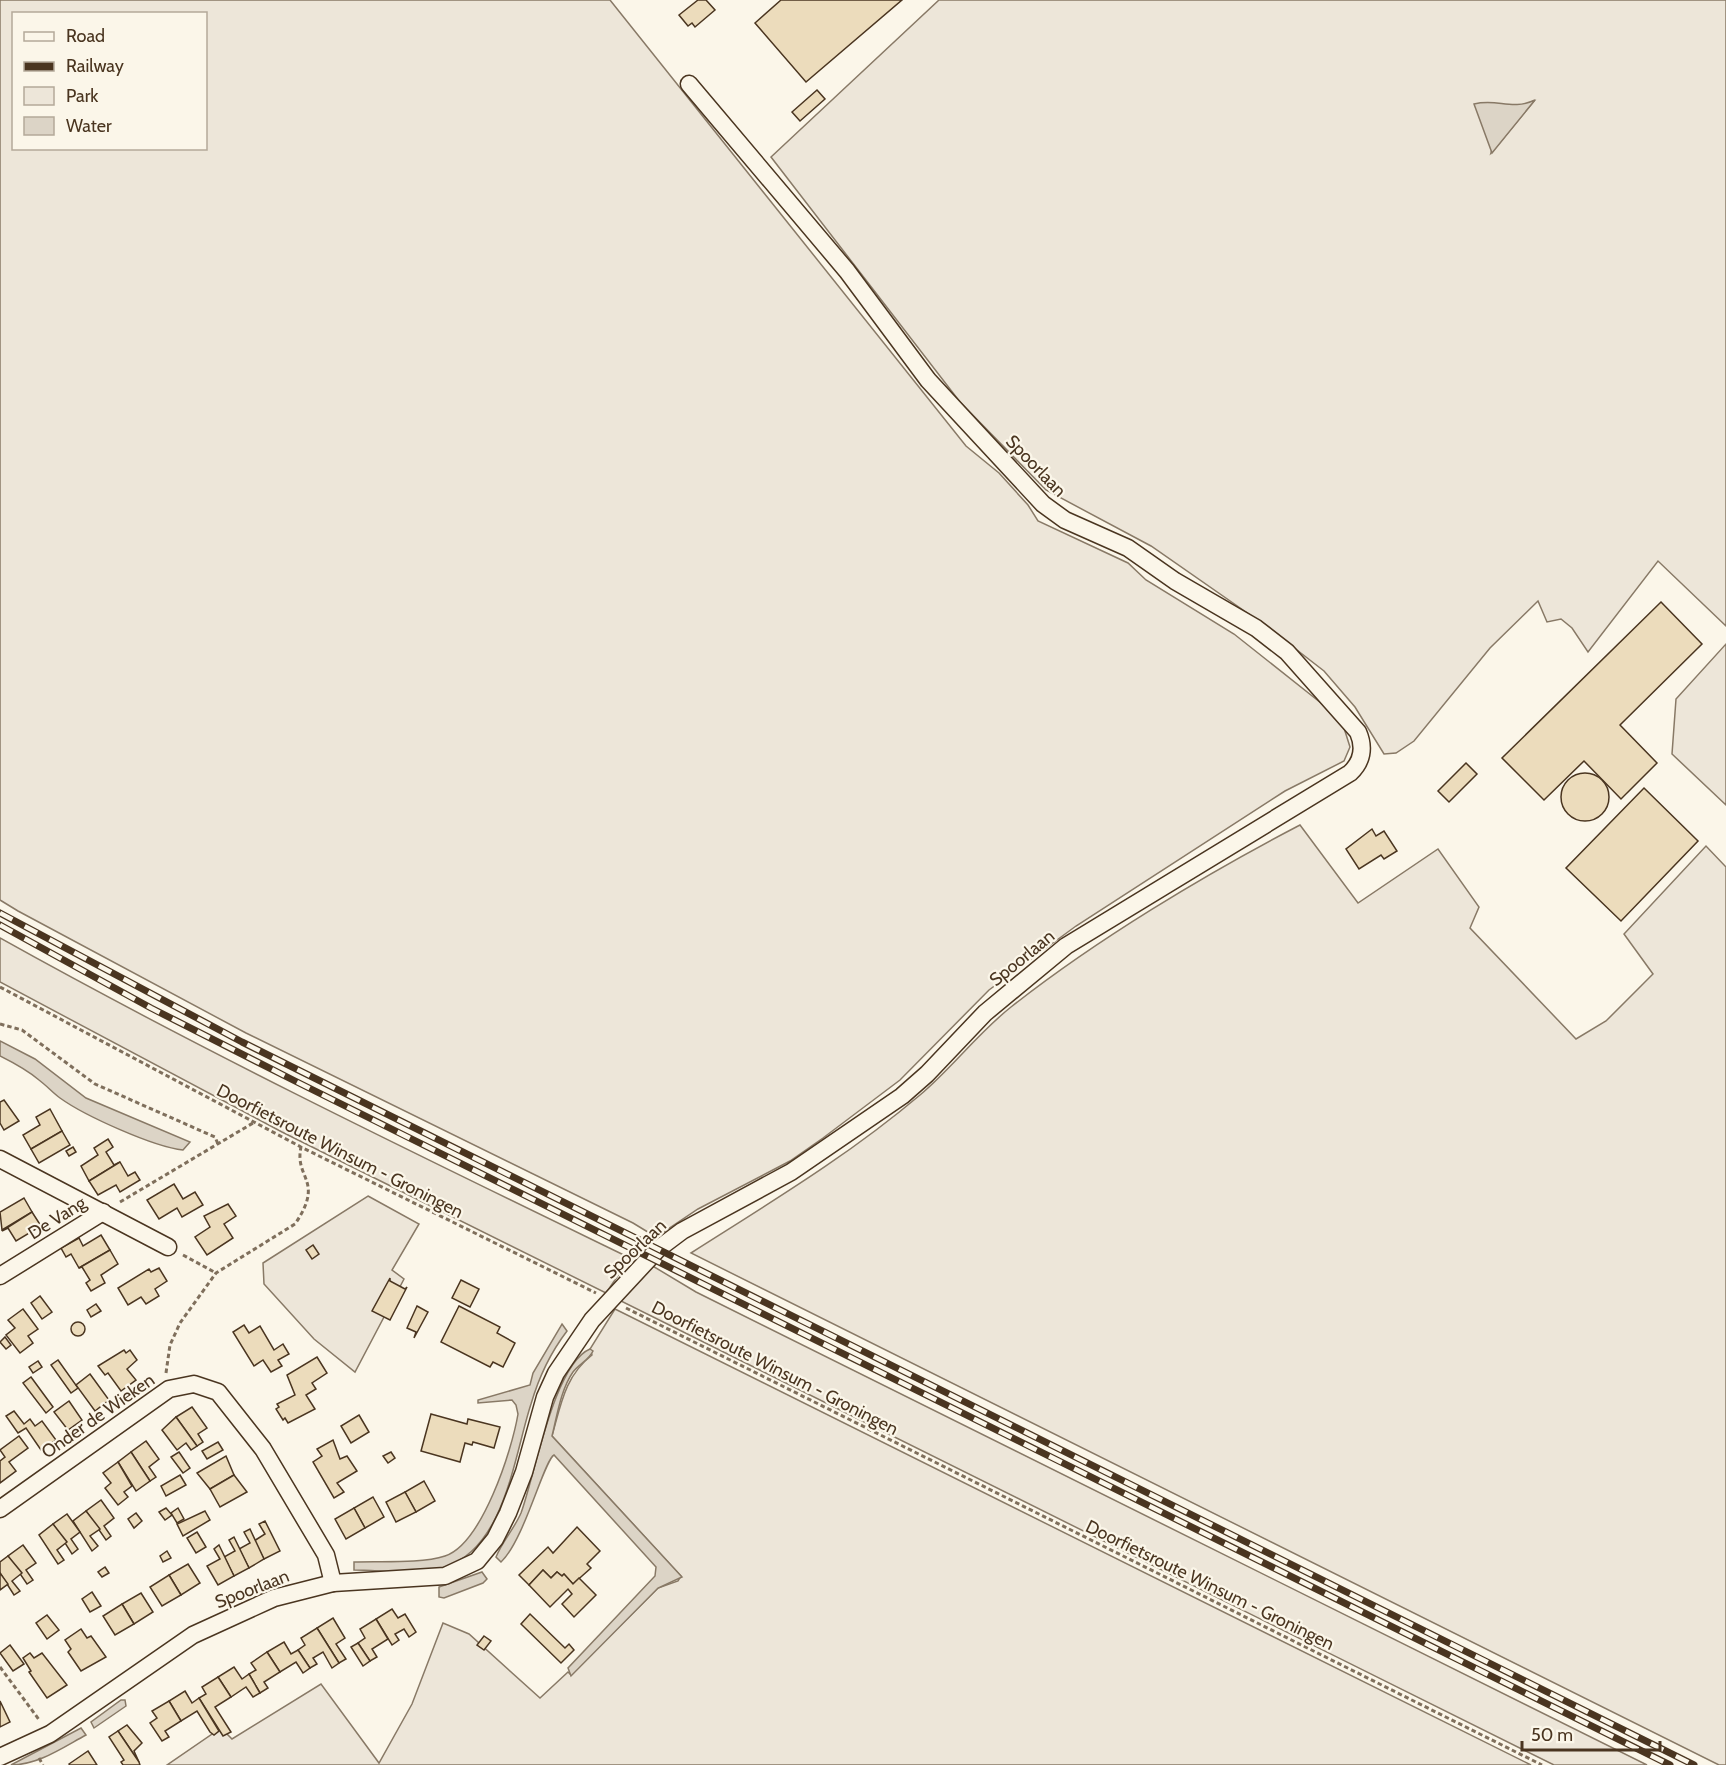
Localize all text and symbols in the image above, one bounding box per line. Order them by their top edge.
legend [12,12,207,150]
text: Road [66,25,105,47]
text: Railway [66,55,124,77]
text: Park [66,85,99,107]
text: Water [66,115,112,137]
street label: Spoorlaan [1001,430,1071,502]
street label: Spoorlaan [985,925,1059,991]
street label: Doorfietsroute Winsum - Groningen [213,1079,467,1223]
street label: De Vang [24,1191,91,1244]
street label: Spoorlaan [599,1215,671,1283]
street label: Doorfietsroute Winsum - Groningen [648,1296,902,1440]
street label: Onder de Wieken [37,1369,159,1463]
street label: Doorfietsroute Winsum - Groningen [1082,1515,1338,1655]
street label: Spoorlaan [212,1565,292,1613]
scale bar [1522,1714,1660,1752]
text: 50 m [1531,1724,1573,1746]

